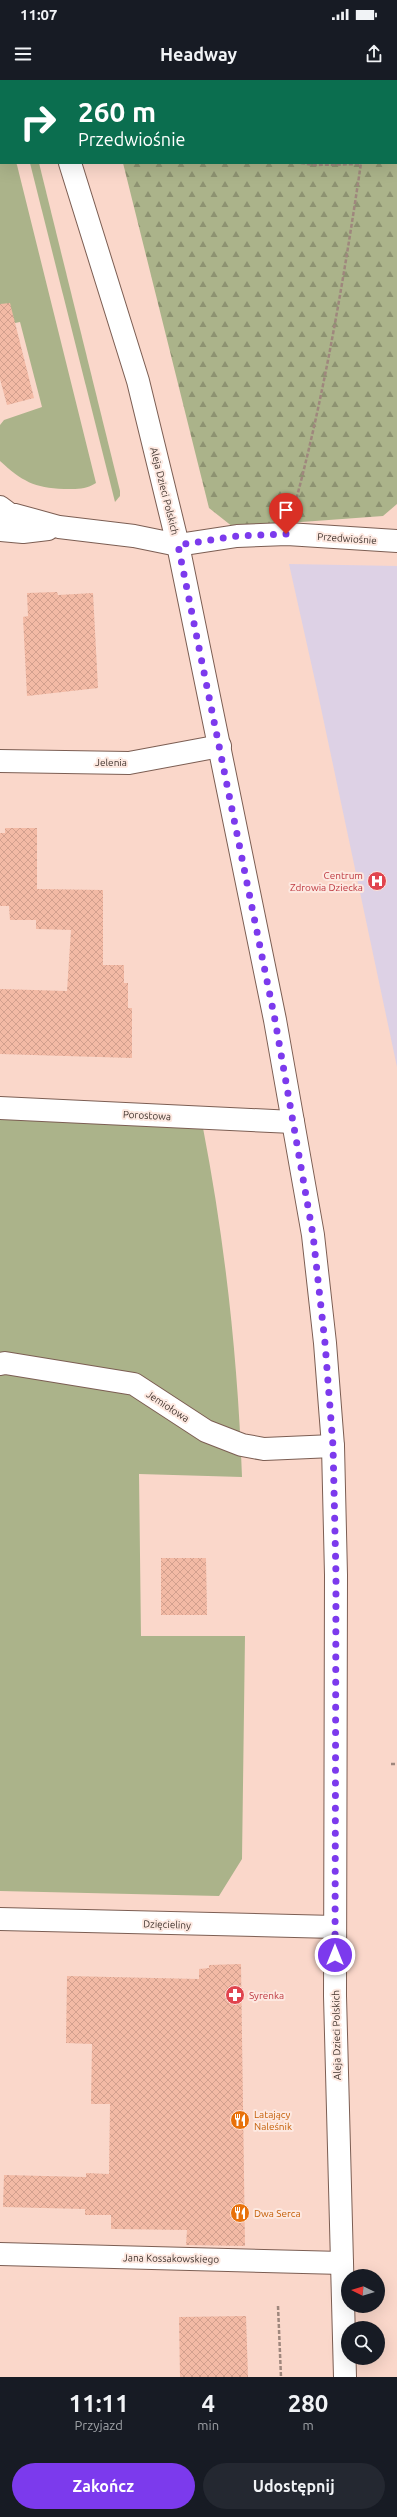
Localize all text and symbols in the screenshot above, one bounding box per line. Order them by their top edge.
text: 11:07 [20,6,58,23]
icon: menu [12,43,34,65]
icon: share [363,43,385,65]
text: Headway [160,44,237,64]
icon: right [12,96,64,148]
text: 260 m [78,96,156,127]
text: Przedwiośnie [78,129,185,149]
street label: Aleja Dzieci Polskich [148,446,181,536]
pin [269,493,303,534]
icon: arrive [275,499,297,521]
street label: Przedwiośnie [317,531,377,546]
street label: Jelenia [95,757,127,768]
place label: Centrum Zdrowia Dziecka [290,870,363,893]
hospital icon: Centrum Zdrowia Dziecka [366,870,388,892]
street label: Porostowa [123,1109,171,1122]
street label: Jemiołowa [144,1389,191,1424]
street label: Dzięcieliny [143,1918,191,1931]
position arrow [314,1934,356,1976]
pharmacy icon: Syrenka [224,1984,246,2006]
place label: Syrenka [249,1990,284,2001]
street label: Aleja Dzieci Polskich [330,1990,343,2080]
restaurant icon: Latający Naleśnik [229,2109,251,2131]
place label: Latający Naleśnik [254,2109,292,2132]
restaurant icon: Dwa Serca [229,2202,251,2224]
place label: Dwa Serca [254,2208,301,2219]
street label: Jana Kossakowskiego [123,2252,219,2265]
north arrow [341,2269,385,2313]
map controls [341,2269,385,2365]
button: search [341,2321,385,2365]
text: 11:11 [69,2390,129,2417]
text: 4 [201,2390,215,2417]
text: 280 [288,2390,328,2417]
text: Przyjazd [75,2418,123,2432]
text: min [197,2418,219,2432]
text: m [302,2418,314,2432]
button: Zakończ [12,2463,195,2509]
button: Udostępnij [203,2463,385,2509]

